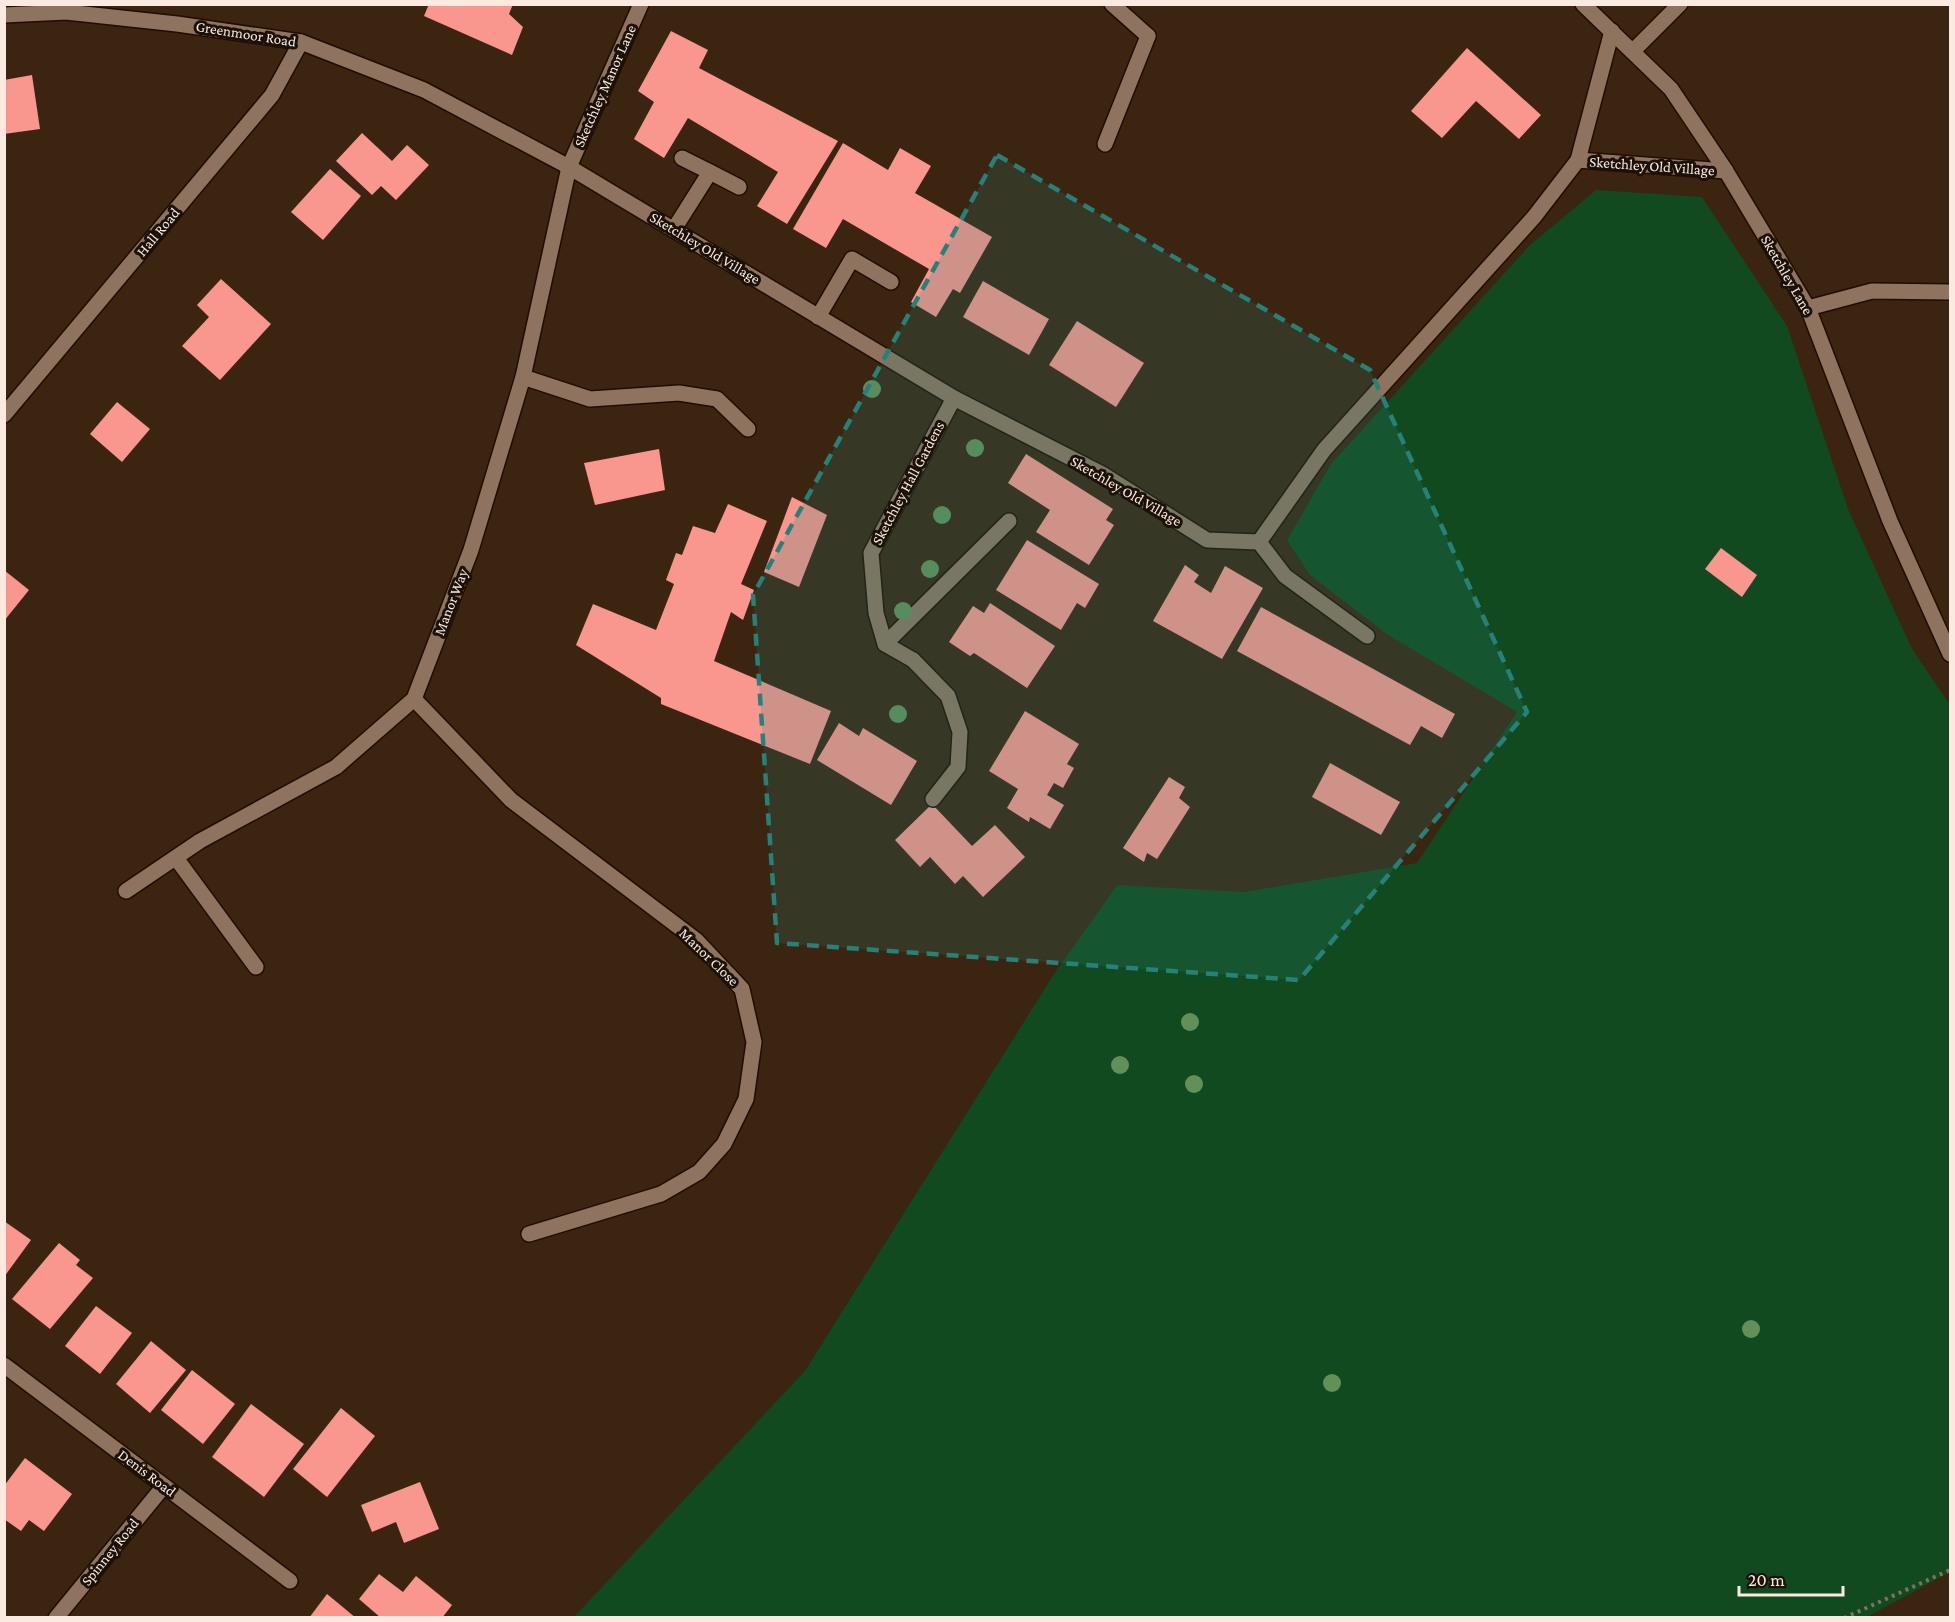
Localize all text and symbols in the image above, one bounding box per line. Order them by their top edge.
street label: Greenmoor Road [195,18,297,50]
street label: Sketchley Manor Lane [571,22,640,150]
street label: Sketchley Old Village [1589,154,1716,179]
street label: Hall Road [133,205,183,259]
street label: Sketchley Old Village [647,209,763,288]
street label: Sketchley Lane [1757,232,1816,318]
street label: Sketchley Hall Gardens [869,419,948,548]
street label: Sketchley Old Village [1067,453,1185,530]
street label: Manor Way [431,566,472,638]
street label: Manor Close [676,925,742,989]
street label: Denis Road [115,1446,179,1500]
street label: Spinney Road [78,1515,143,1589]
scale bar [1739,1559,1842,1597]
text: 20 m [1748,1570,1785,1590]

